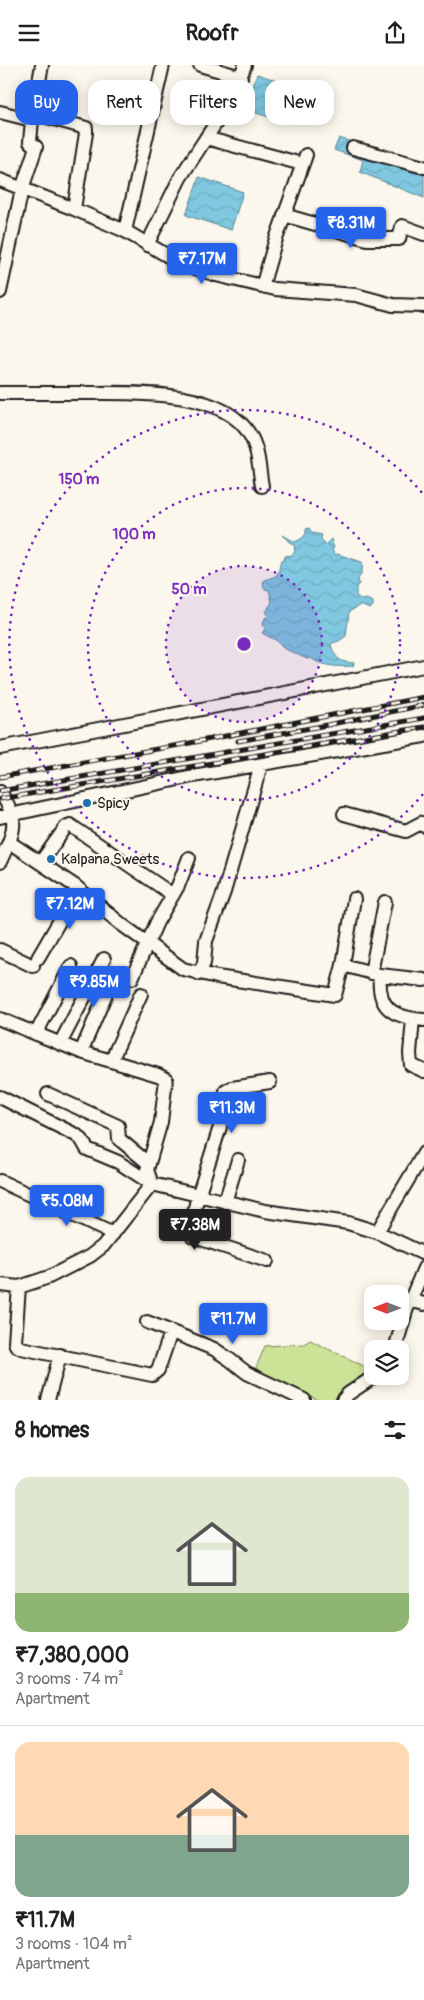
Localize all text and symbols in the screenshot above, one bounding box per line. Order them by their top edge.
icon: menu [15,19,43,47]
text: Roofr [185,19,239,47]
icon: share [381,19,409,47]
chip: Buy [15,80,78,125]
chip: Rent [88,80,160,125]
chip: Filters [170,80,255,125]
chip: New [265,80,334,125]
pin: ₹8.31M [310,207,392,249]
text: ₹8.31M [327,213,375,233]
pin: ₹7.17M [161,243,243,285]
text: ₹7.17M [178,249,226,269]
text: 150 m [59,470,99,489]
text: 100 m [113,525,155,544]
text: 50 m [172,580,206,599]
centre of rings [235,635,253,653]
place label: Spicy [97,794,130,813]
marker: Spicy [81,797,93,809]
place label: Kalpana Sweets [61,850,160,869]
marker: Kalpana Sweets [45,853,57,865]
pin: ₹7.12M [29,887,111,930]
text: ₹7.12M [46,894,94,914]
pin: ₹9.85M [53,965,135,1008]
text: ₹9.85M [69,972,119,992]
pin: ₹11.3M [191,1091,273,1134]
text: ₹11.3M [209,1098,255,1118]
pin: ₹5.08M [26,1185,108,1227]
text: ₹5.08M [41,1191,93,1211]
pin: ₹7.38M [154,1209,236,1251]
text: ₹7.38M [170,1215,220,1235]
north arrow [364,1285,409,1330]
map controls [364,1285,409,1385]
pin: ₹11.7M [192,1303,274,1345]
text: ₹11.7M [210,1309,256,1329]
button: layers [364,1340,409,1385]
icon: filters [381,1416,409,1444]
text: 8 homes [15,1417,89,1444]
icon: home [167,1509,257,1599]
text: ₹7,380,000 [15,1642,129,1669]
text: 3 rooms · 74 m² [15,1669,124,1689]
text: Apartment [15,1689,90,1709]
icon: home [167,1775,257,1865]
text: ₹11.7M [15,1907,75,1934]
text: 3 rooms · 104 m² [15,1934,132,1954]
text: Apartment [15,1954,90,1974]

